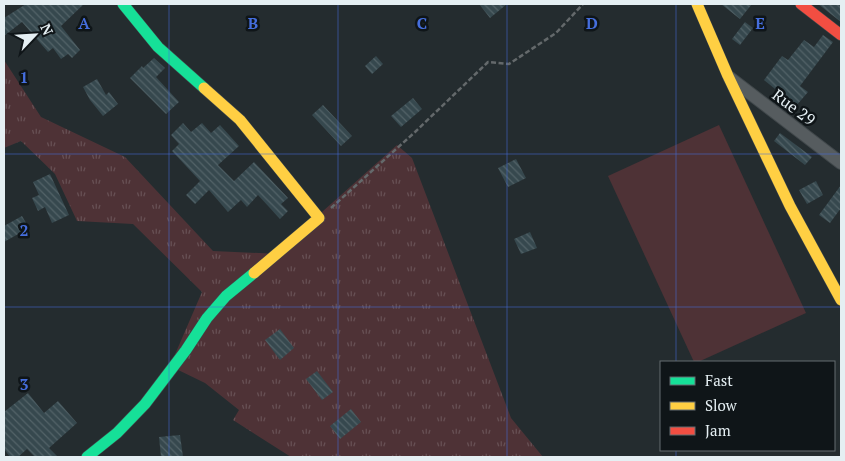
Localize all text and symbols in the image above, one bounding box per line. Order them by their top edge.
north arrow [10,10,60,60]
text: A [78,12,90,34]
text: B [248,12,258,34]
text: C [417,12,427,34]
text: D [586,12,598,34]
text: E [755,12,765,34]
text: N [36,20,58,38]
text: 1 [19,66,29,88]
street label: Rue 29 [768,84,820,130]
text: 2 [19,219,29,241]
legend [660,361,835,451]
text: Fast [705,370,733,390]
text: 3 [19,373,29,395]
text: Slow [705,395,738,415]
text: Jam [705,420,731,440]

